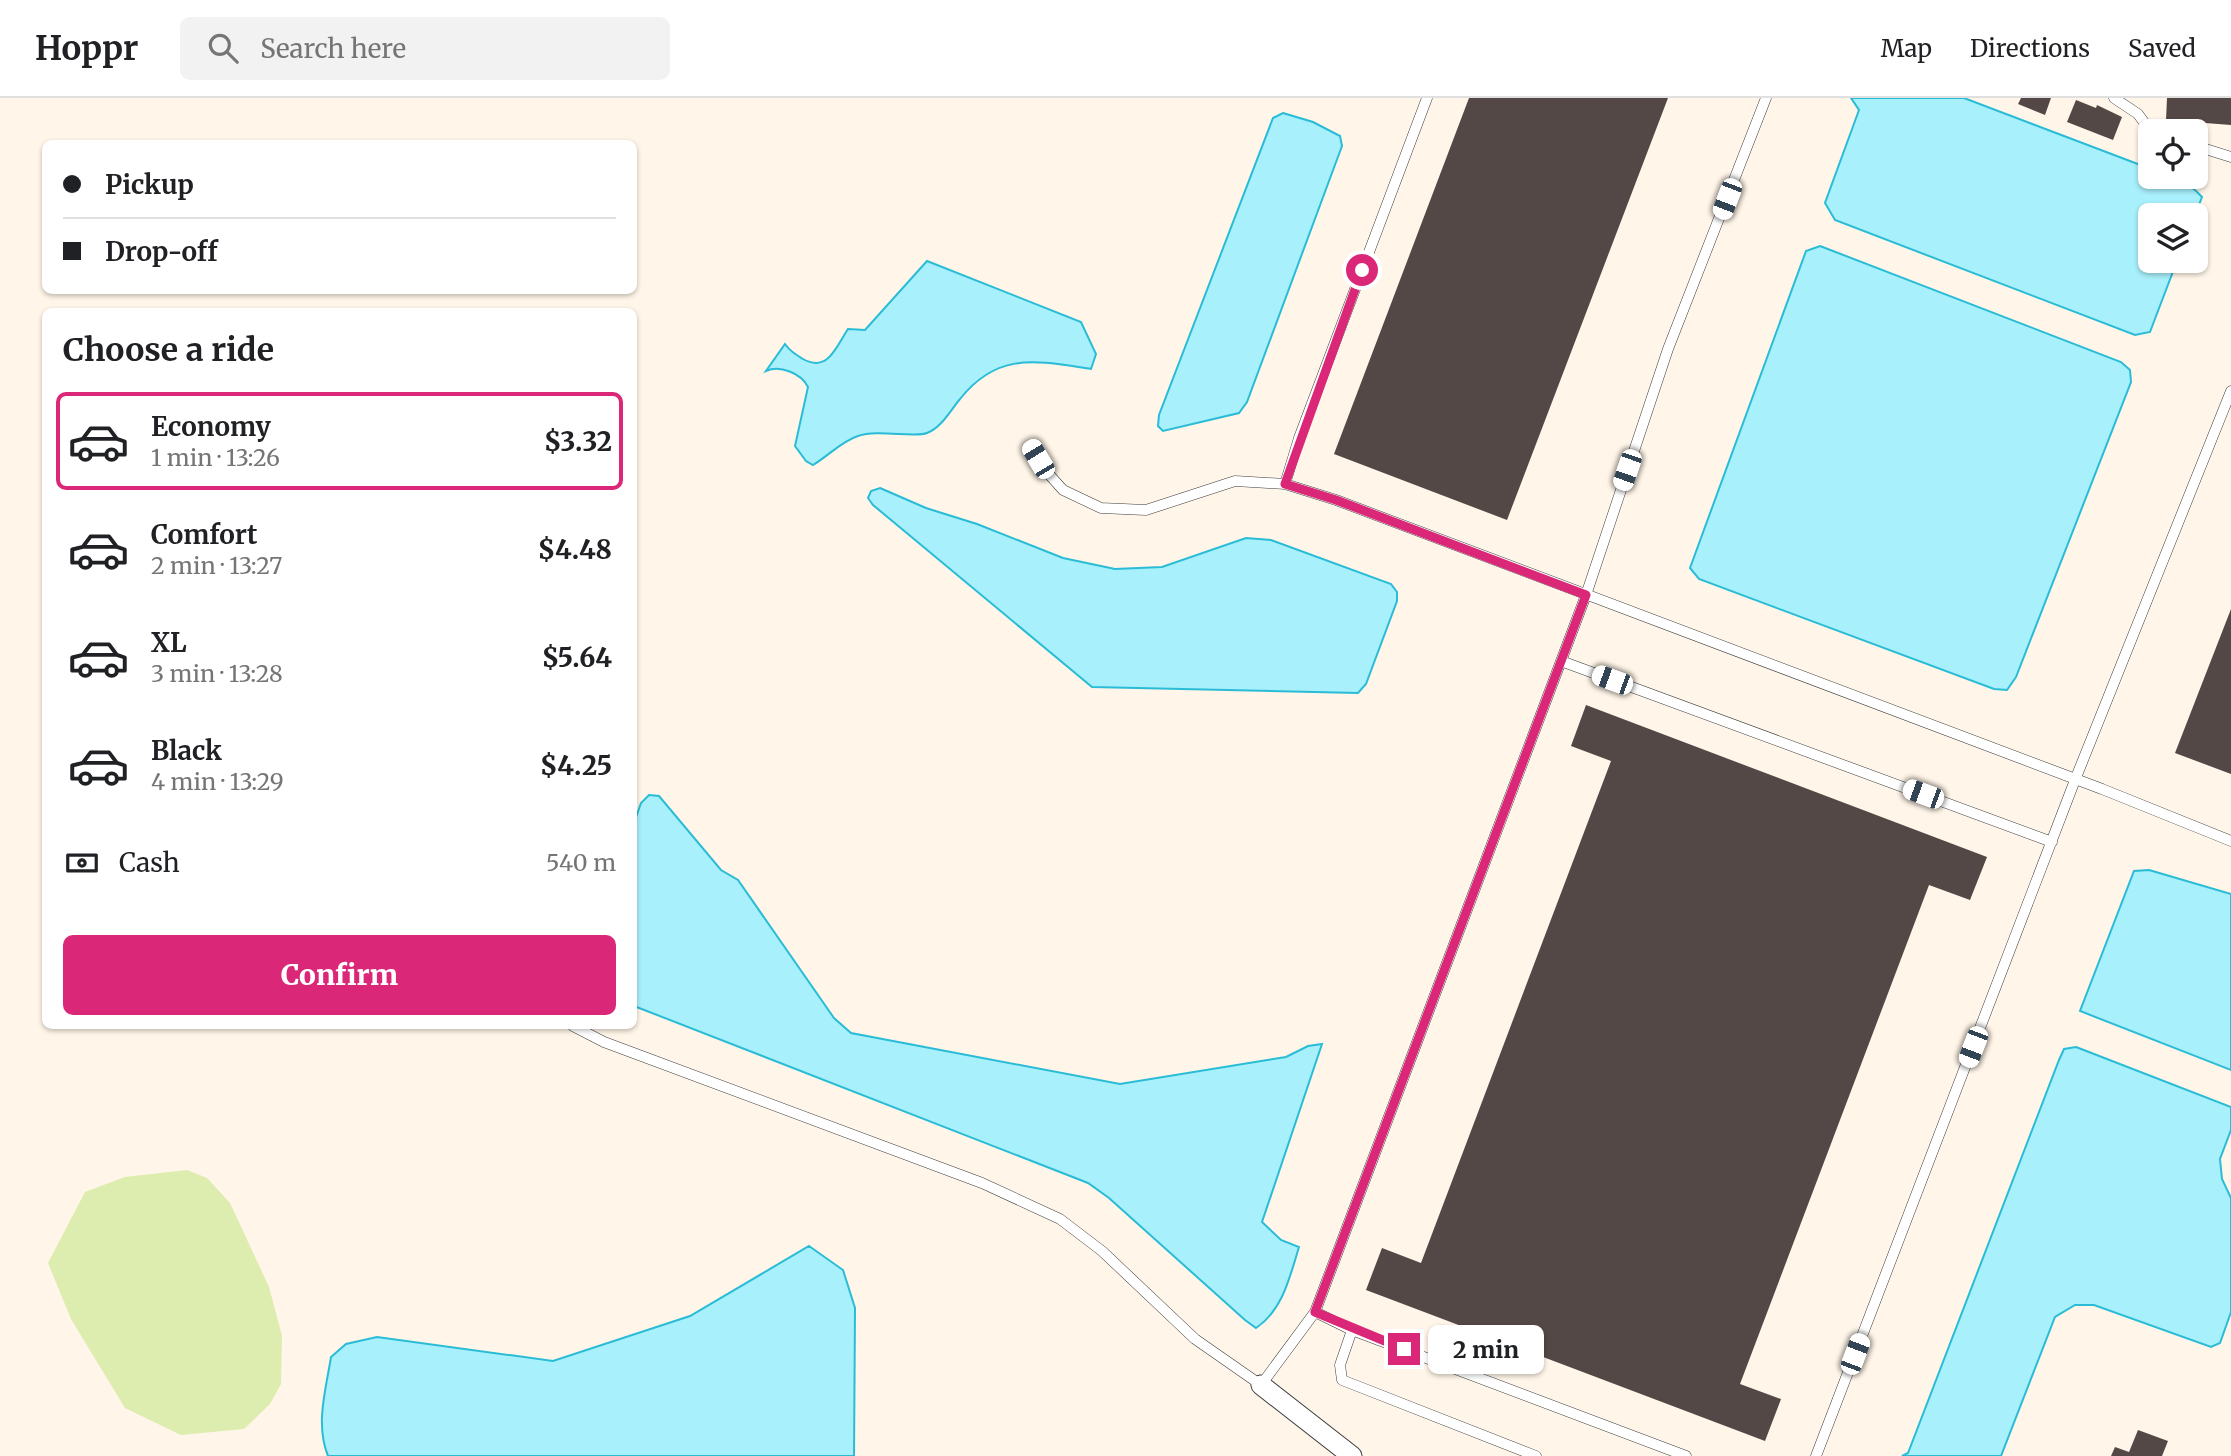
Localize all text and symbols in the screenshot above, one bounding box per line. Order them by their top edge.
search box [180,17,670,80]
text: Hoppr [35,28,138,69]
icon: search [204,29,242,67]
text: Search here [260,32,406,65]
text: Map [1881,33,1932,64]
text: Directions [1970,33,2090,64]
text: Saved [2128,33,2196,64]
map controls [2138,119,2208,273]
button: locate [2138,119,2208,189]
text: Pickup [105,168,194,201]
car [1710,176,1745,222]
button: layers [2138,203,2208,273]
text: Drop-off [105,235,218,268]
route start [1346,254,1378,286]
text: Choose a ride [63,330,274,370]
icon: car [67,410,130,473]
text: Economy [151,410,271,443]
text: $3.32 [544,425,612,458]
car [1019,436,1058,482]
text: 1 min · 13:26 [151,443,280,472]
car [1611,447,1644,493]
icon: car [67,518,130,581]
text: Comfort [151,518,257,551]
text: $4.48 [538,533,612,566]
text: 2 min · 13:27 [151,551,282,580]
icon: car [67,626,130,689]
text: XL [151,626,187,659]
text: $5.64 [542,641,612,674]
text: 3 min · 13:28 [151,659,283,688]
car [1589,663,1636,697]
icon: car [67,734,130,797]
text: Black [151,734,222,767]
text: $4.25 [540,749,612,782]
text: 4 min · 13:29 [151,767,284,796]
car [1900,777,1947,811]
icon: cash [63,844,101,882]
text: Cash [119,846,180,879]
text: 540 m [546,848,616,877]
button: Confirm [63,935,616,1015]
car [1956,1024,1991,1070]
callout: 2 min [1428,1324,1544,1374]
car [1838,1331,1873,1377]
route end [1388,1333,1420,1365]
text: 2 min [1453,1335,1519,1364]

